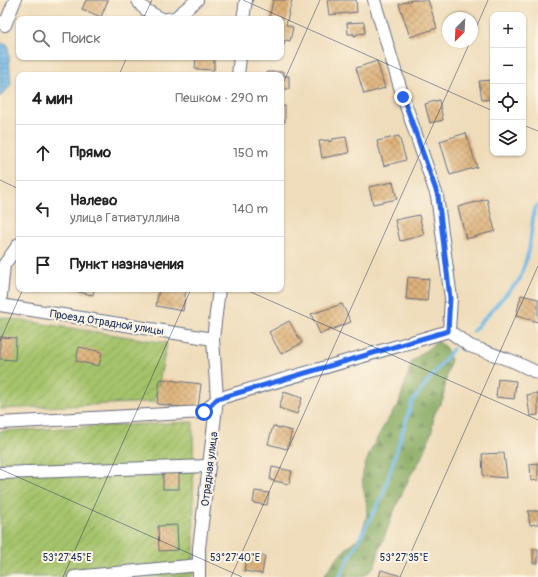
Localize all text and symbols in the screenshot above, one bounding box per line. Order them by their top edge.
north arrow [442,12,478,48]
map controls [490,12,526,156]
button: + [490,12,526,48]
search box [16,16,284,60]
icon: search [30,27,52,49]
text: Поиск [62,29,101,48]
button: − [490,48,526,84]
button: locate [490,84,526,120]
text: 4 мин [32,88,73,109]
route end [394,88,412,106]
text: Пешком · 290 m [175,90,268,106]
button: layers [490,120,526,156]
icon: ahead [32,142,54,164]
text: Прямо [70,143,111,162]
text: 150 m [233,145,268,161]
text: Налево [70,191,117,210]
icon: left [32,198,54,220]
text: 140 m [232,201,268,217]
text: улица Гатиатуллина [70,210,180,226]
icon: arrive [32,254,54,276]
text: Пункт назначения [70,255,184,274]
street label: Проезд Отрадной улицы [49,307,165,338]
route start [195,403,213,421]
street label: Отрадная улица [198,431,221,507]
text: 53°27'45"E [43,552,91,564]
text: 53°27'40"E [210,552,260,564]
text: 53°27'35"E [380,552,428,564]

